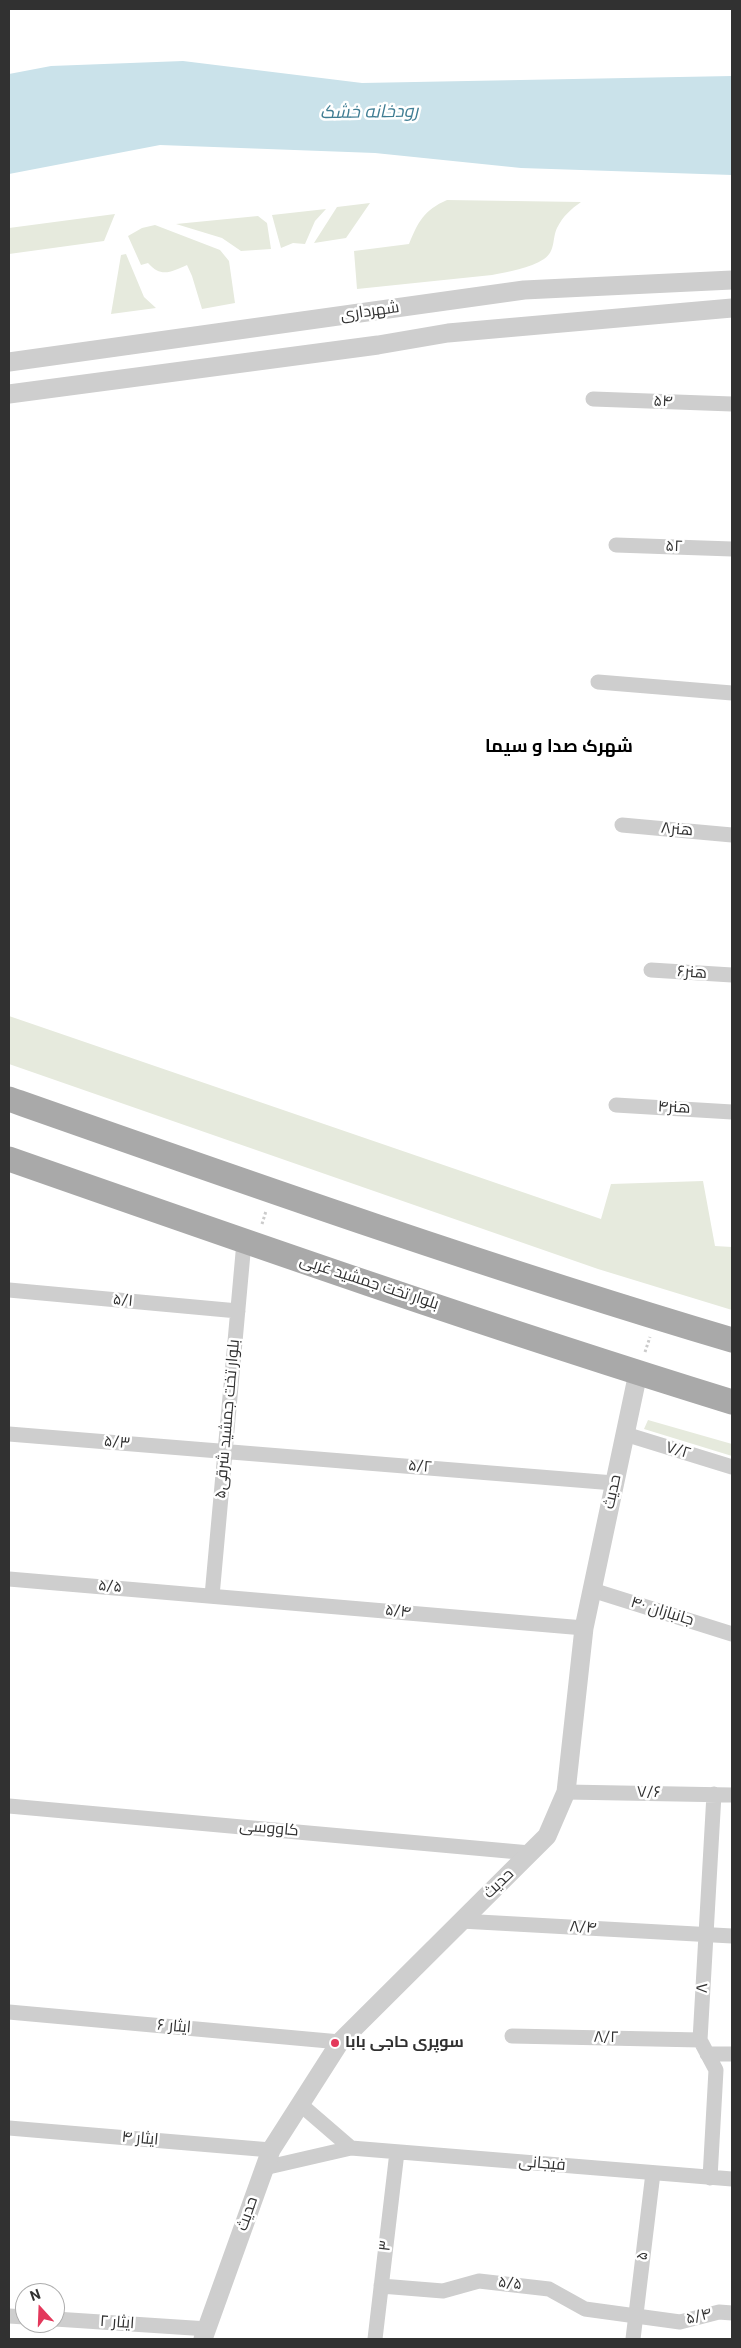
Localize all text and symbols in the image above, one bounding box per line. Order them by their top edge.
water label: رودخانه خشک [320,101,418,125]
street label: شهرداری [339,298,401,326]
street label: ۵۴ [653,392,673,412]
street label: ۵۲ [665,537,683,557]
district label: شهرک صدا و سیما [485,736,633,758]
street label: هنر۸ [660,819,694,841]
street label: هنر۶ [676,962,708,984]
street label: هنر۴ [657,1098,691,1118]
street label: بلوار تخت جمشید غربی [297,1251,441,1315]
street label: ۵/۱ [112,1291,134,1311]
street label: بلوار تخت جمشید شرقی۵ [211,1339,245,1499]
street label: ۵/۳ [103,1432,131,1454]
street label: ۷/۲ [663,1438,693,1464]
street label: ۵/۲ [407,1456,433,1478]
street label: حدیث [600,1473,626,1511]
street label: ۵/۵ [97,1576,123,1598]
street label: ۴۰ جانبازان [628,1593,696,1631]
street label: ۵/۴ [384,1601,412,1623]
street label: ۷/۶ [637,1783,661,1803]
street label: کاووسی [239,1817,299,1841]
street label: حدیث [480,1865,518,1903]
street label: ۸/۴ [569,1918,597,1938]
street label: ۸ [693,1983,713,1993]
street label: ایثار ۶ [156,2016,192,2038]
street label: ۸/۲ [593,2028,619,2048]
place label: سوپری حاجی بابا [345,2033,464,2053]
marker: سوپری حاجی بابا [329,2037,341,2049]
street label: ایثار ۴ [121,2128,159,2150]
street label: فیجانی [518,2152,566,2176]
street label: حدیث [233,2194,263,2234]
street label: ۳ [376,2239,396,2253]
street label: ۵ [633,2250,653,2262]
street label: ۵/۵ [497,2273,523,2295]
north arrow [15,2283,65,2333]
text: N [28,2286,43,2304]
street label: ۵/۴ [684,2305,714,2329]
street label: ایثار ۲ [99,2312,135,2334]

